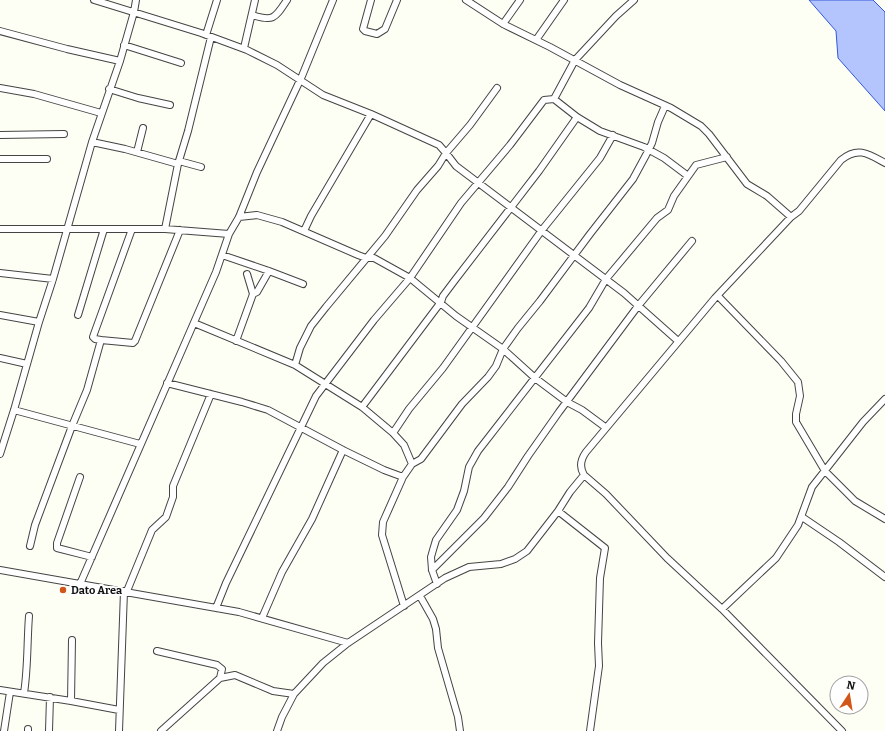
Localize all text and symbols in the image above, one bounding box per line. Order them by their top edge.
place label: Dato Area [71,584,123,597]
marker: Dato Area [58,585,68,595]
north arrow [829,675,869,715]
text: N [845,678,857,693]

